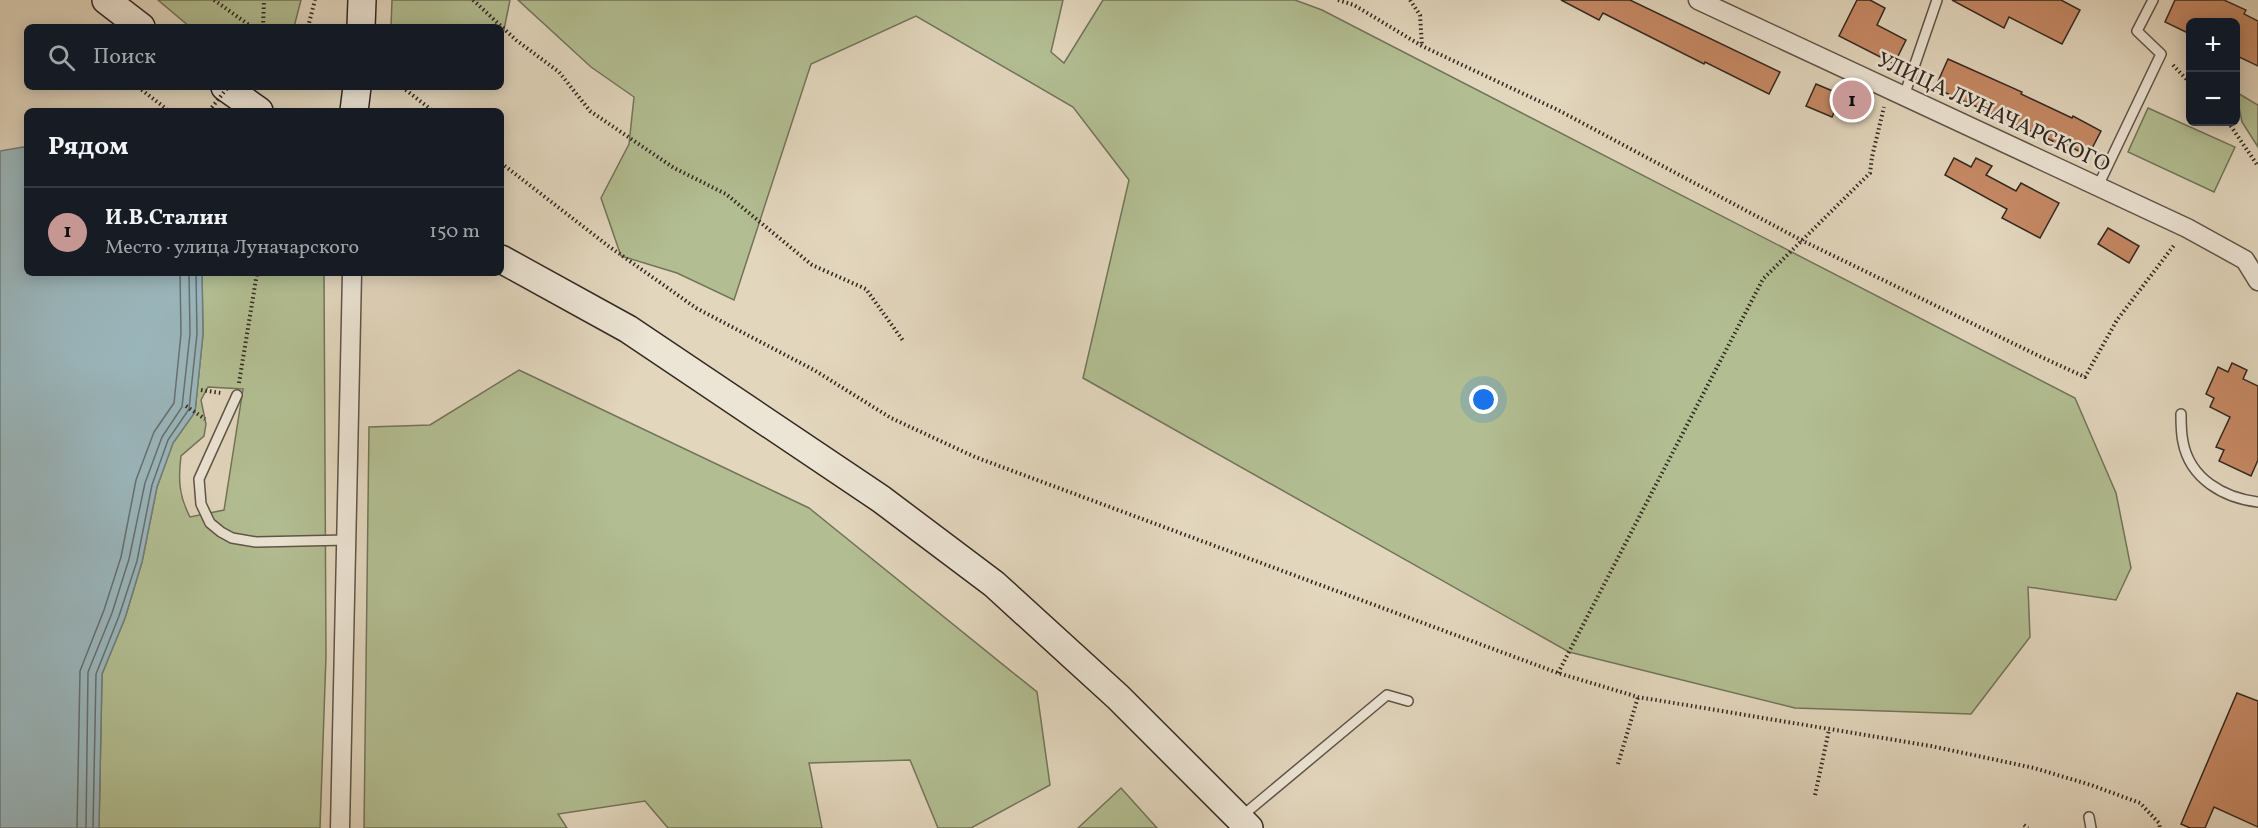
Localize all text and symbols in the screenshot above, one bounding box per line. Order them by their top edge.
map controls [2186,18,2240,126]
button: + [2186,18,2240,72]
search box [24,24,504,90]
icon: search [45,41,78,74]
text: Поиск [93,42,156,73]
street label: УЛИЦА ЛУНАЧАРСКОГО [1871,45,2115,181]
button: − [2186,72,2240,126]
pin: 1 [1832,78,1872,122]
text: Рядом [48,129,128,165]
text: И.В.Сталин [105,203,228,234]
text: 1 [63,218,72,246]
text: 150 m [429,218,480,246]
text: Место · улица Луначарского [105,234,359,262]
your location [1469,385,1498,414]

